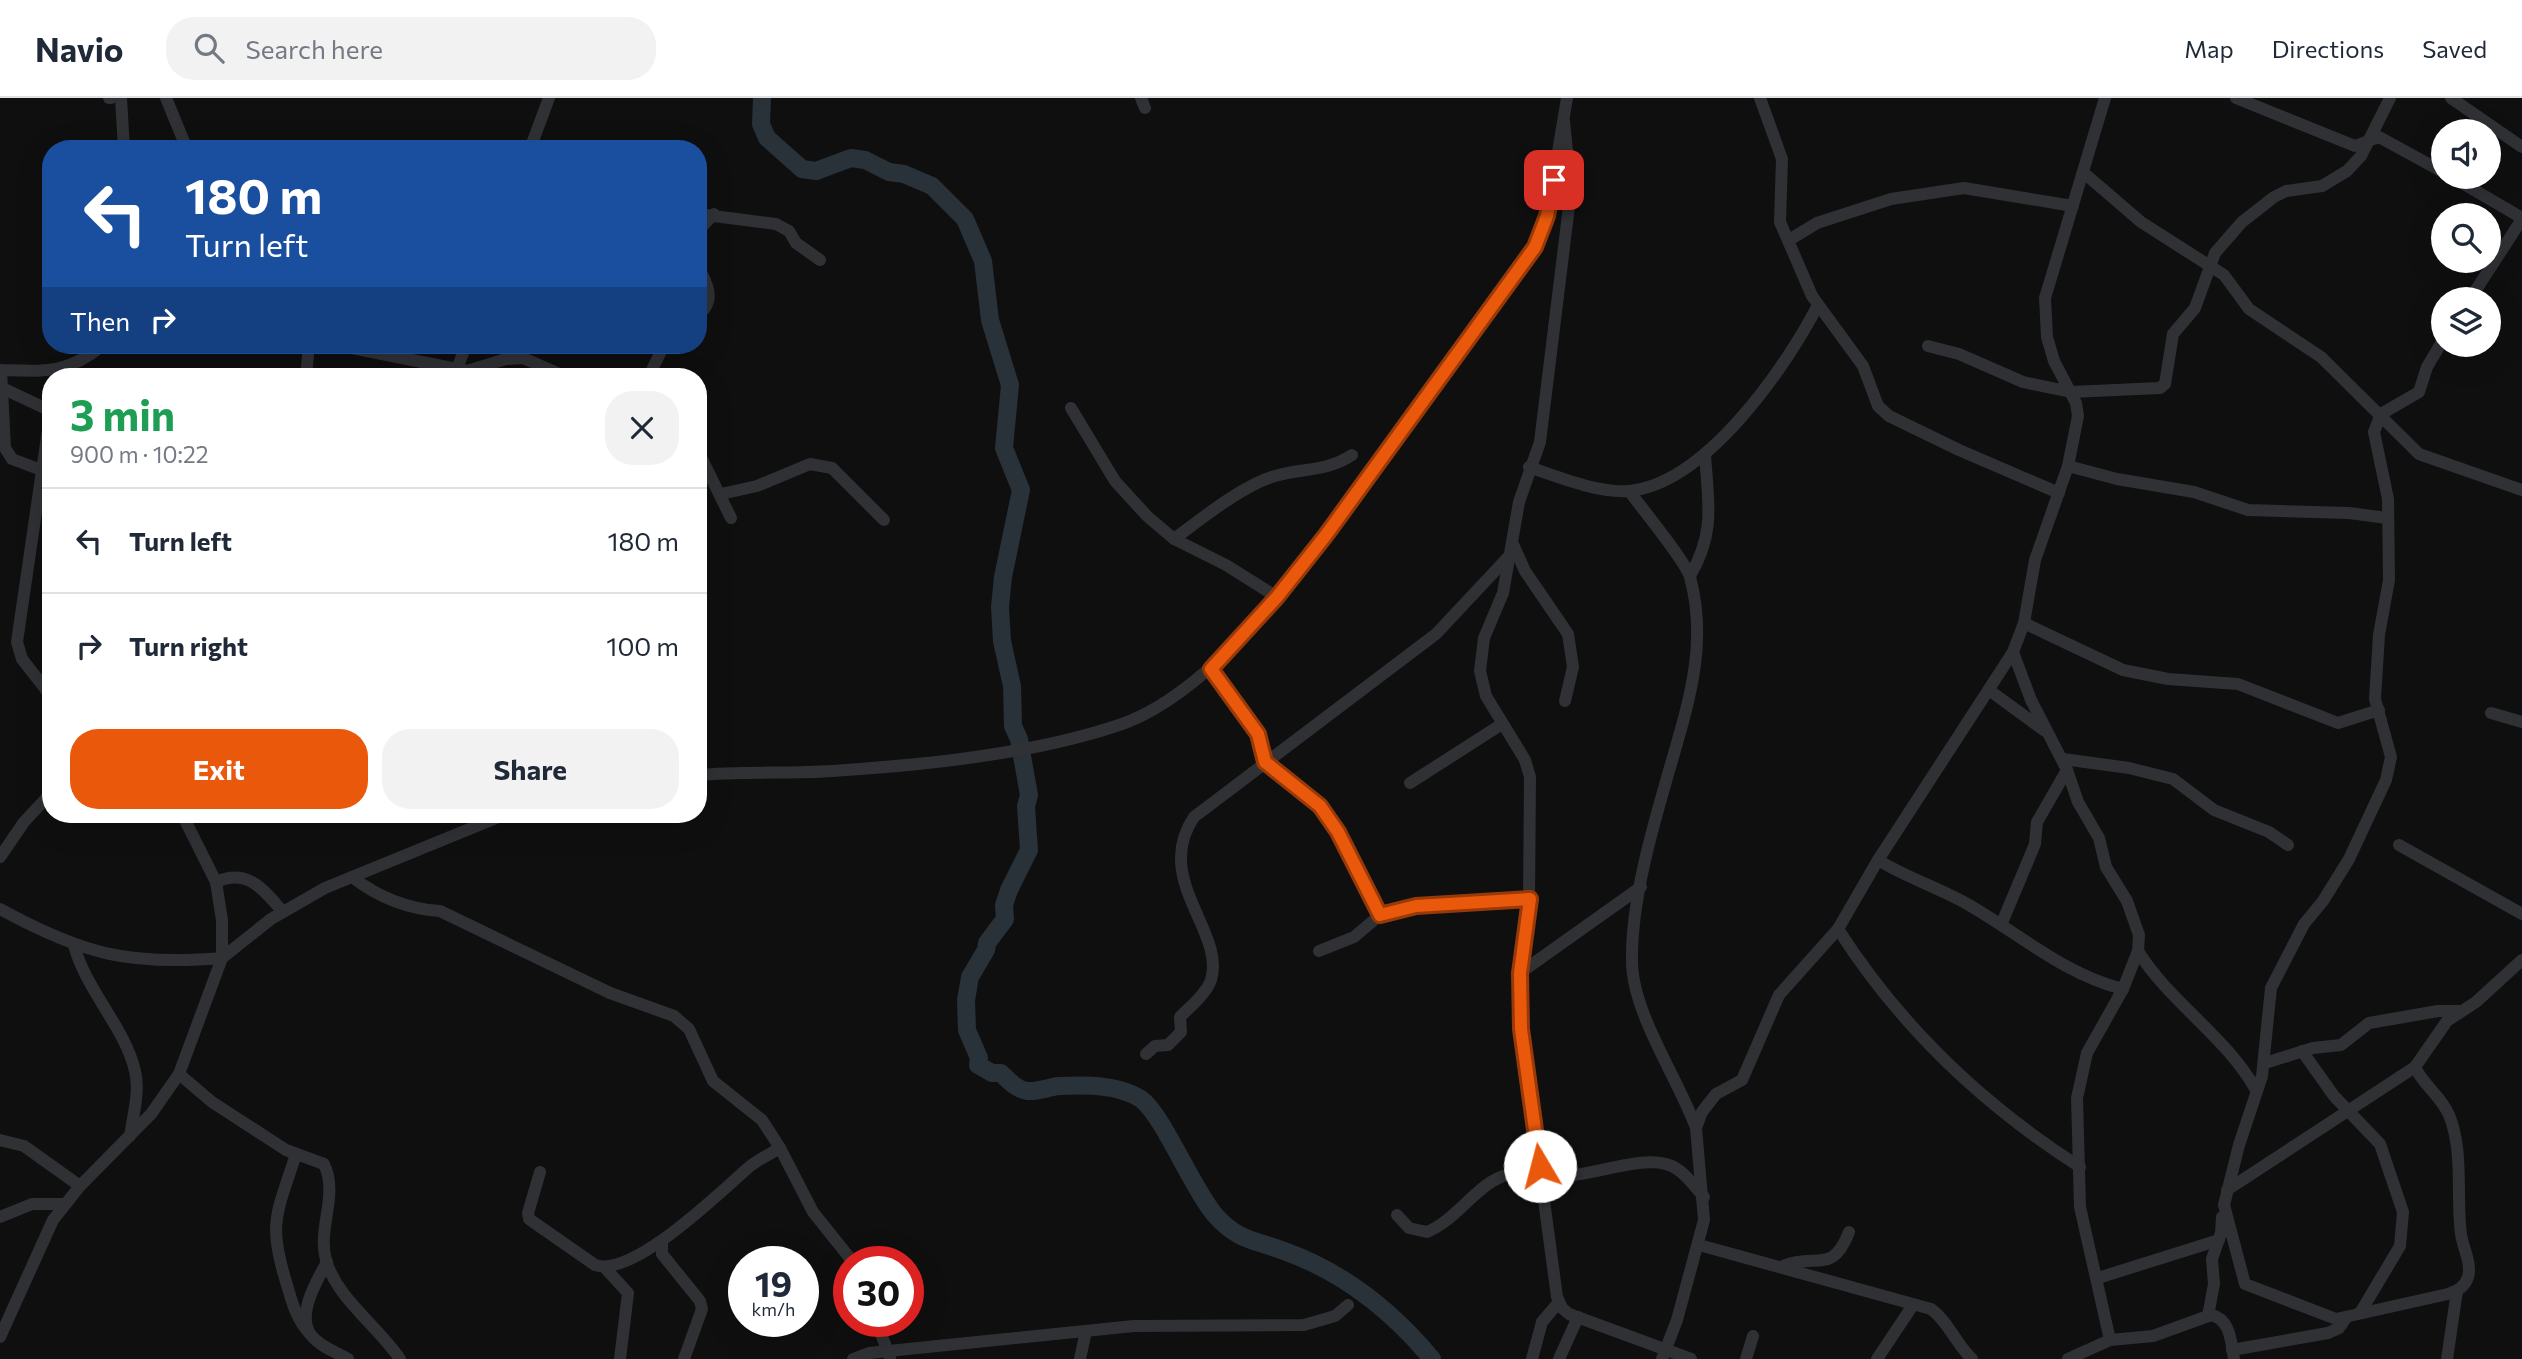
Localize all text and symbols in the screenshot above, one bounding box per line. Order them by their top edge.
search box [166,17,656,80]
text: Navio [35,28,124,69]
icon: search [190,29,228,67]
text: Search here [246,33,383,64]
text: Map [2184,34,2234,63]
text: Directions [2272,34,2384,63]
text: Saved [2422,34,2487,63]
map controls [2431,119,2501,357]
button: sound [2431,119,2501,189]
pin [1524,150,1584,210]
icon: arrive [1535,161,1573,199]
text: 180 m [185,164,322,224]
icon: left [70,168,161,259]
button: search [2431,203,2501,273]
text: Turn left [185,224,309,264]
button: layers [2431,287,2501,357]
icon: right [144,301,182,339]
text: Then [70,305,130,336]
text: 3 min [70,388,175,440]
button: close [605,391,679,465]
text: 900 m · 10:22 [70,440,208,468]
icon: left [70,522,108,560]
text: Turn left [129,525,232,556]
text: 180 m [607,525,679,556]
icon: right [70,627,108,665]
text: Turn right [129,630,248,661]
text: 100 m [606,630,679,661]
button: Exit [70,729,368,809]
button: Share [382,729,679,809]
position arrow [1503,1129,1577,1203]
speed limit sign: 30 [833,1246,924,1337]
text: 19 [755,1261,792,1304]
text: km/h [752,1298,795,1320]

